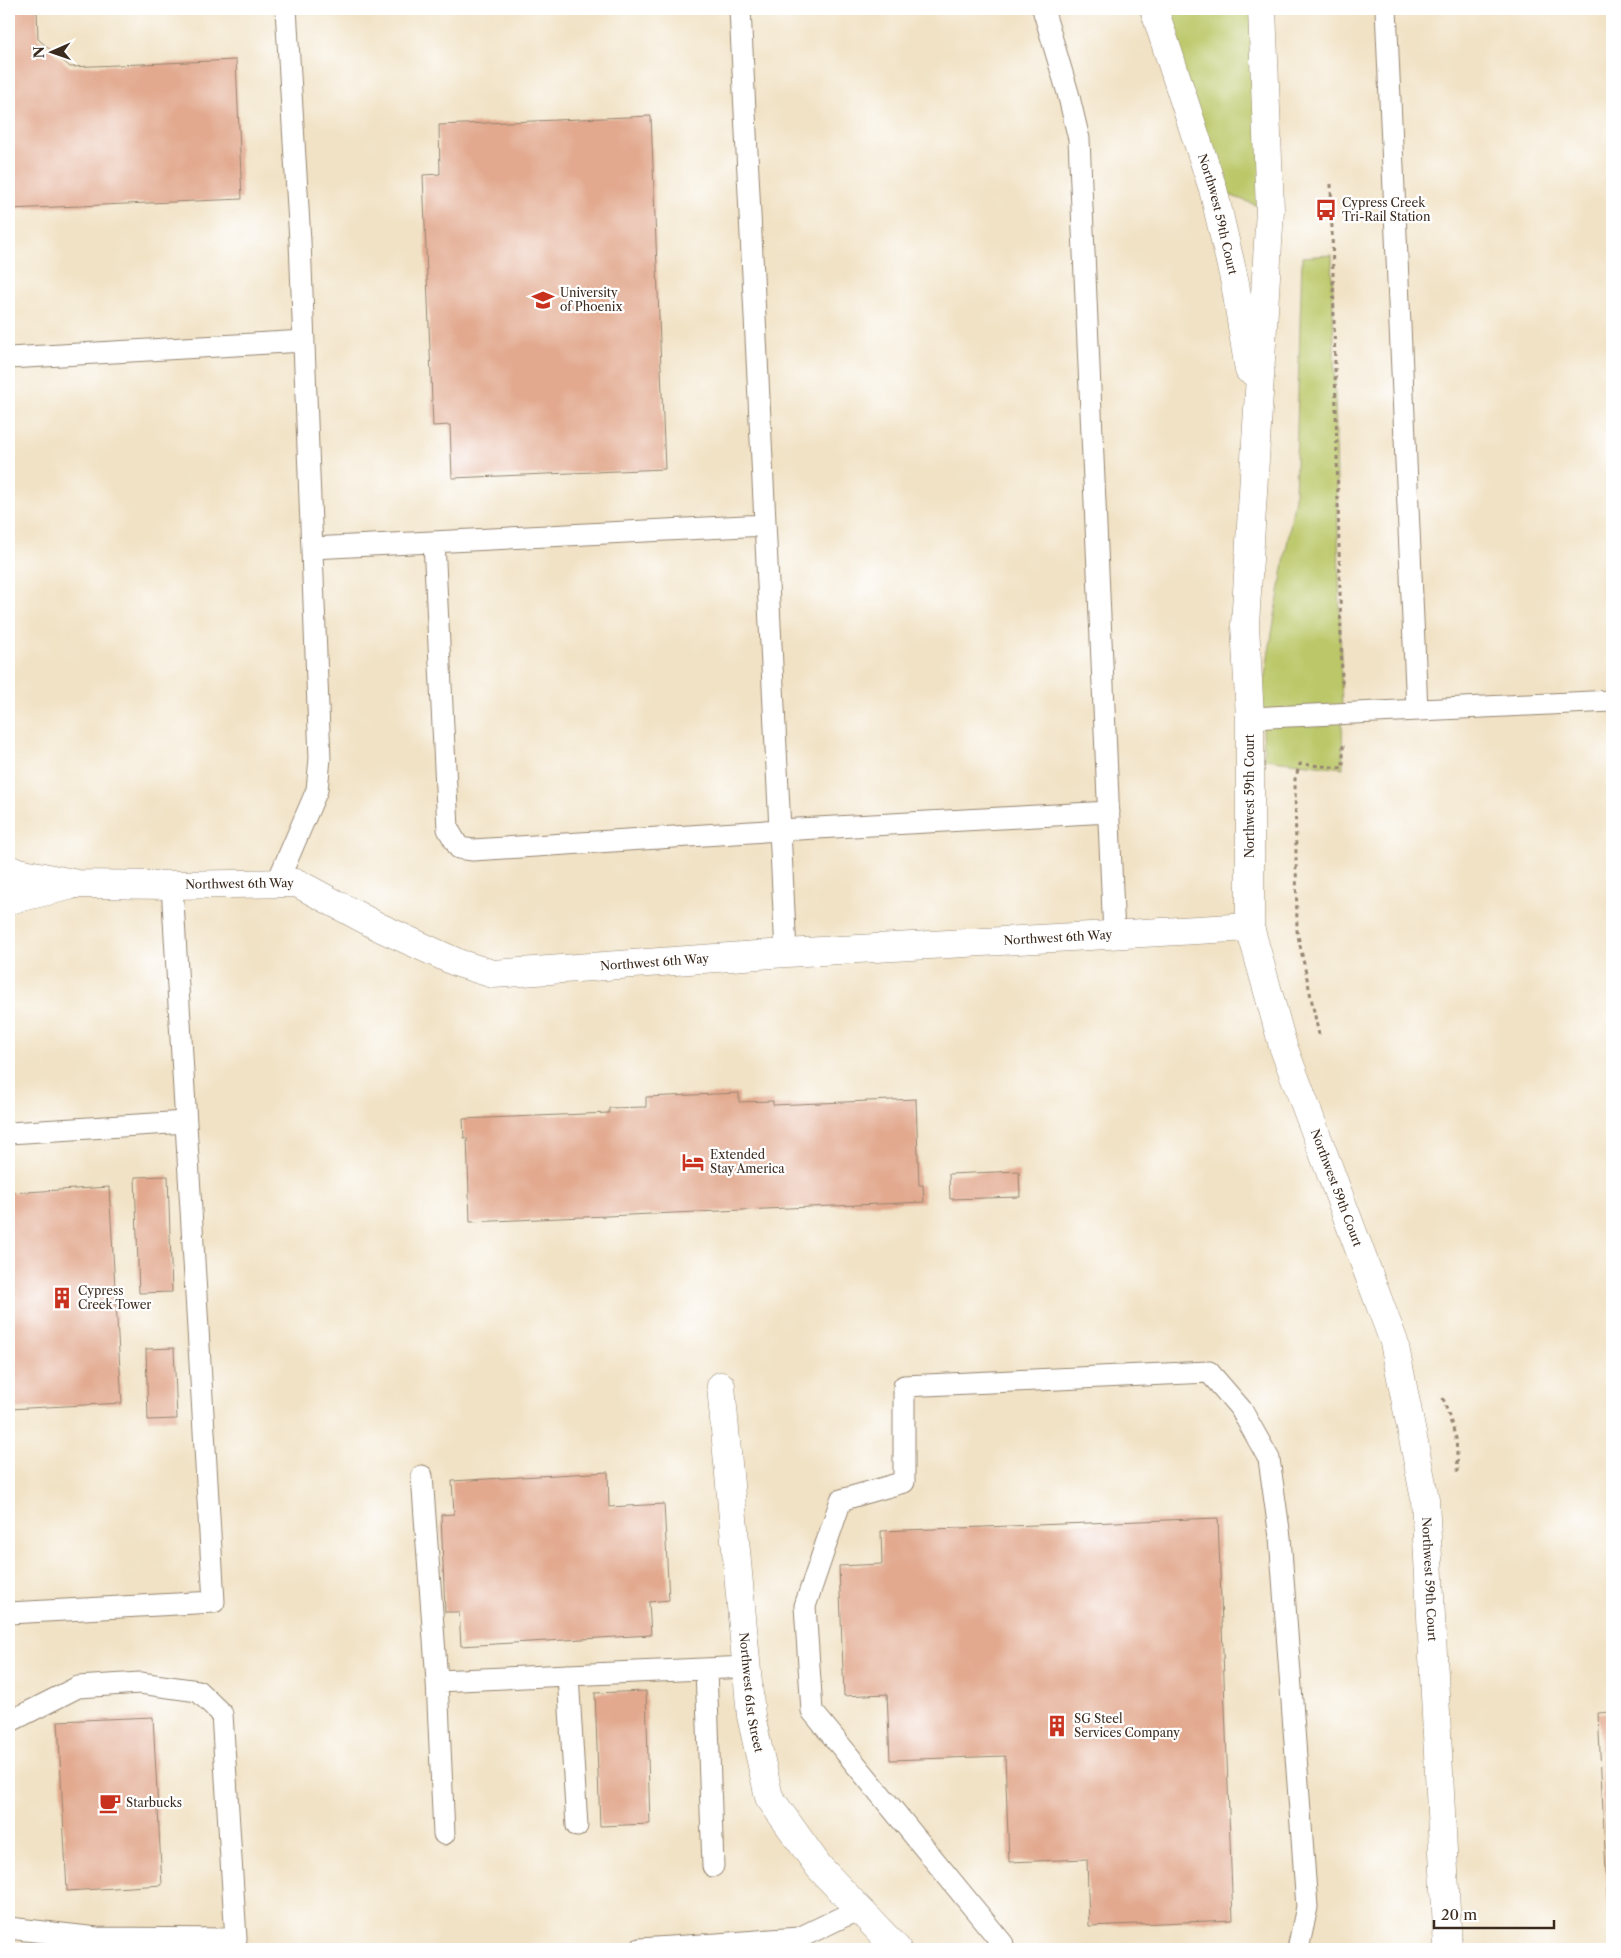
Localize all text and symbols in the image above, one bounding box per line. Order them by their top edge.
north arrow [28,28,78,78]
text: N [30,46,48,59]
street label: Northwest 59th Court [1195,152,1241,277]
place label: Cypress Creek Tri-Rail Station [1342,195,1431,224]
bus stop icon: Cypress Creek Tri-Rail Station [1313,197,1339,223]
place label: University of Phoenix [560,285,622,314]
school or university icon: University of Phoenix [530,287,556,313]
street label: Northwest 59th Court [1242,733,1257,858]
street label: Northwest 6th Way [185,875,294,892]
street label: Northwest 6th Way [1003,927,1113,948]
street label: Northwest 6th Way [600,951,710,973]
street label: Northwest 59th Court [1308,1127,1366,1249]
place label: Extended Stay America [710,1147,785,1176]
hotel icon: Extended Stay America [680,1149,706,1175]
place label: Cypress Creek Tower [78,1283,151,1312]
building icon: Cypress Creek Tower [49,1285,75,1311]
street label: Northwest 59th Court [1419,1517,1440,1642]
street label: Northwest 61st Street [736,1632,767,1755]
place label: SG Steel Services Company [1074,1711,1180,1740]
building icon: SG Steel Services Company [1044,1713,1070,1739]
cafe icon: Starbucks [97,1790,123,1816]
place label: Starbucks [126,1795,182,1810]
scale bar [1434,1898,1554,1930]
text: 20 m [1441,1905,1477,1924]

